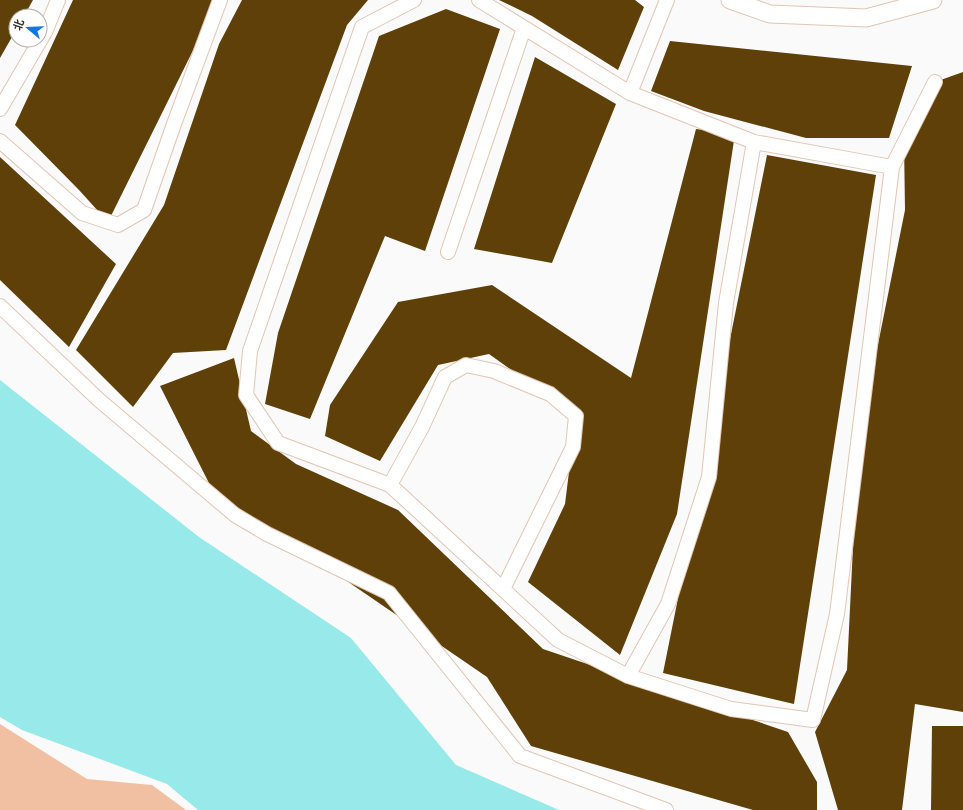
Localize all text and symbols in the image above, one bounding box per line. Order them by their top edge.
north arrow [8,8,48,48]
text: 北 [11,18,27,32]

